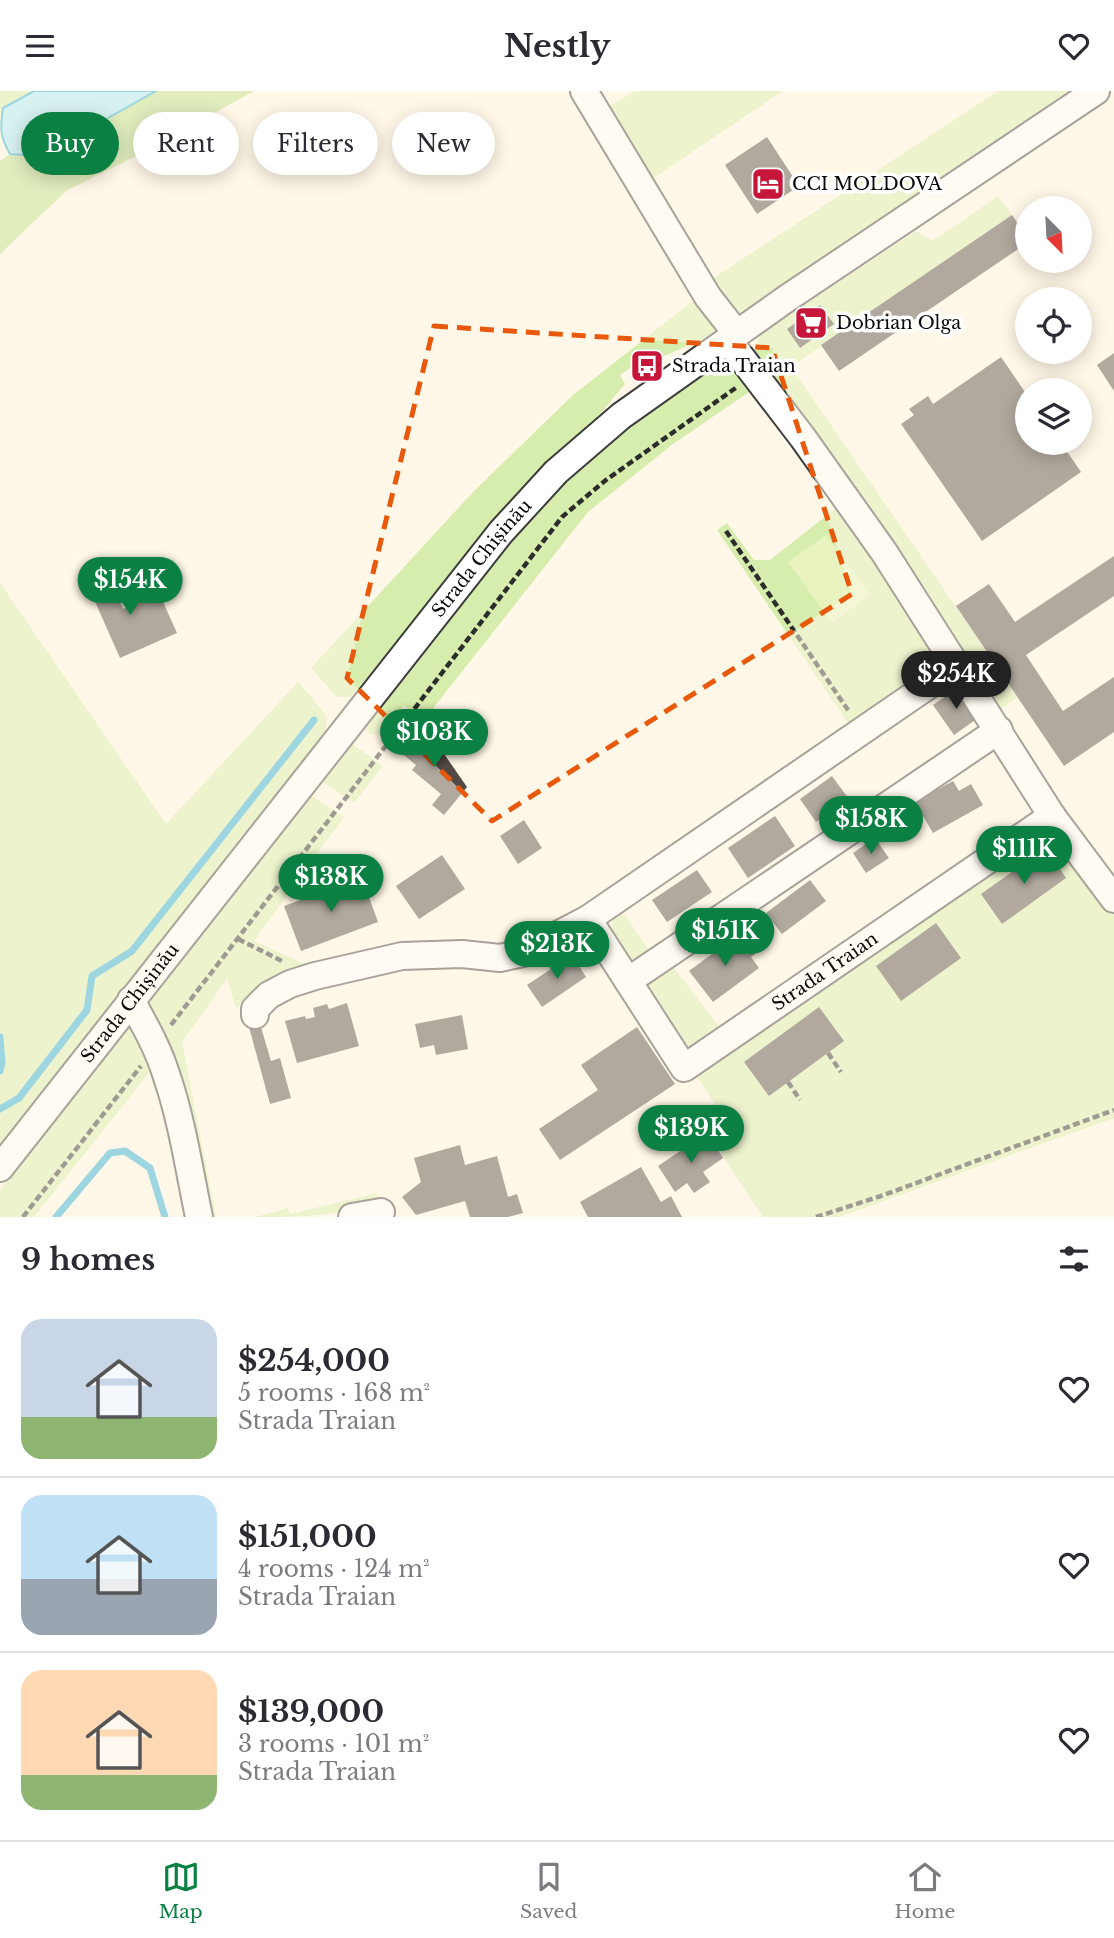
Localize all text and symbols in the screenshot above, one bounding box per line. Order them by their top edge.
text: Nestly [504,26,610,66]
icon: menu [21,27,59,65]
icon: heart [1055,27,1093,65]
chip: Buy [21,112,119,175]
chip: Rent [133,112,239,175]
chip: Filters [253,112,378,175]
chip: New [392,112,495,175]
hotel icon: CCI MOLDOVA [749,165,787,203]
place label: CCI MOLDOVA [792,173,943,195]
north arrow [1015,196,1092,273]
map controls [1015,196,1092,455]
button: locate [1015,287,1092,364]
supermarket icon: Dobrian Olga [792,304,830,342]
place label: Dobrian Olga [836,312,961,334]
bus stop icon: Strada Traian [628,347,666,385]
place label: Strada Traian [672,355,796,377]
button: layers [1015,378,1092,455]
street label: Strada Chișinău [427,495,536,622]
pin: $154K [81,557,179,617]
text: $154K [94,566,166,594]
pin: $254K [907,651,1005,711]
text: $254K [917,660,995,688]
pin: $103K [385,709,483,769]
text: $103K [396,718,472,746]
pin: $158K [822,797,920,856]
text: $158K [835,805,907,833]
pin: $111K [975,827,1073,886]
text: $111K [992,835,1056,863]
pin: $138K [282,855,380,914]
text: $138K [294,863,368,891]
pin: $151K [676,909,774,968]
text: $151K [691,917,759,945]
pin: $213K [508,921,606,981]
street label: Strada Traian [768,927,882,1016]
text: $213K [520,930,594,958]
street label: Strada Chișinău [76,939,184,1067]
pin: $139K [642,1105,740,1165]
text: $139K [654,1114,728,1142]
icon: filters [1055,1240,1093,1278]
text: 9 homes [21,1241,155,1278]
text: $254,000 [238,1342,390,1379]
icon: home [77,1347,161,1431]
icon: heart [1055,1370,1093,1408]
text: 5 rooms · 168 m² [238,1379,430,1407]
text: Strada Traian [238,1407,396,1435]
text: $151,000 [238,1518,377,1555]
icon: home [77,1523,161,1607]
icon: heart [1055,1546,1093,1584]
text: 4 rooms · 124 m² [238,1555,429,1583]
text: Strada Traian [238,1583,396,1611]
text: $139,000 [238,1693,384,1730]
icon: home [77,1698,161,1782]
icon: heart [1055,1721,1093,1759]
text: 3 rooms · 101 m² [238,1730,429,1758]
text: Strada Traian [238,1758,396,1786]
tab: Map [159,1858,203,1923]
tab: Saved [520,1858,577,1923]
tab: Home [895,1858,955,1923]

